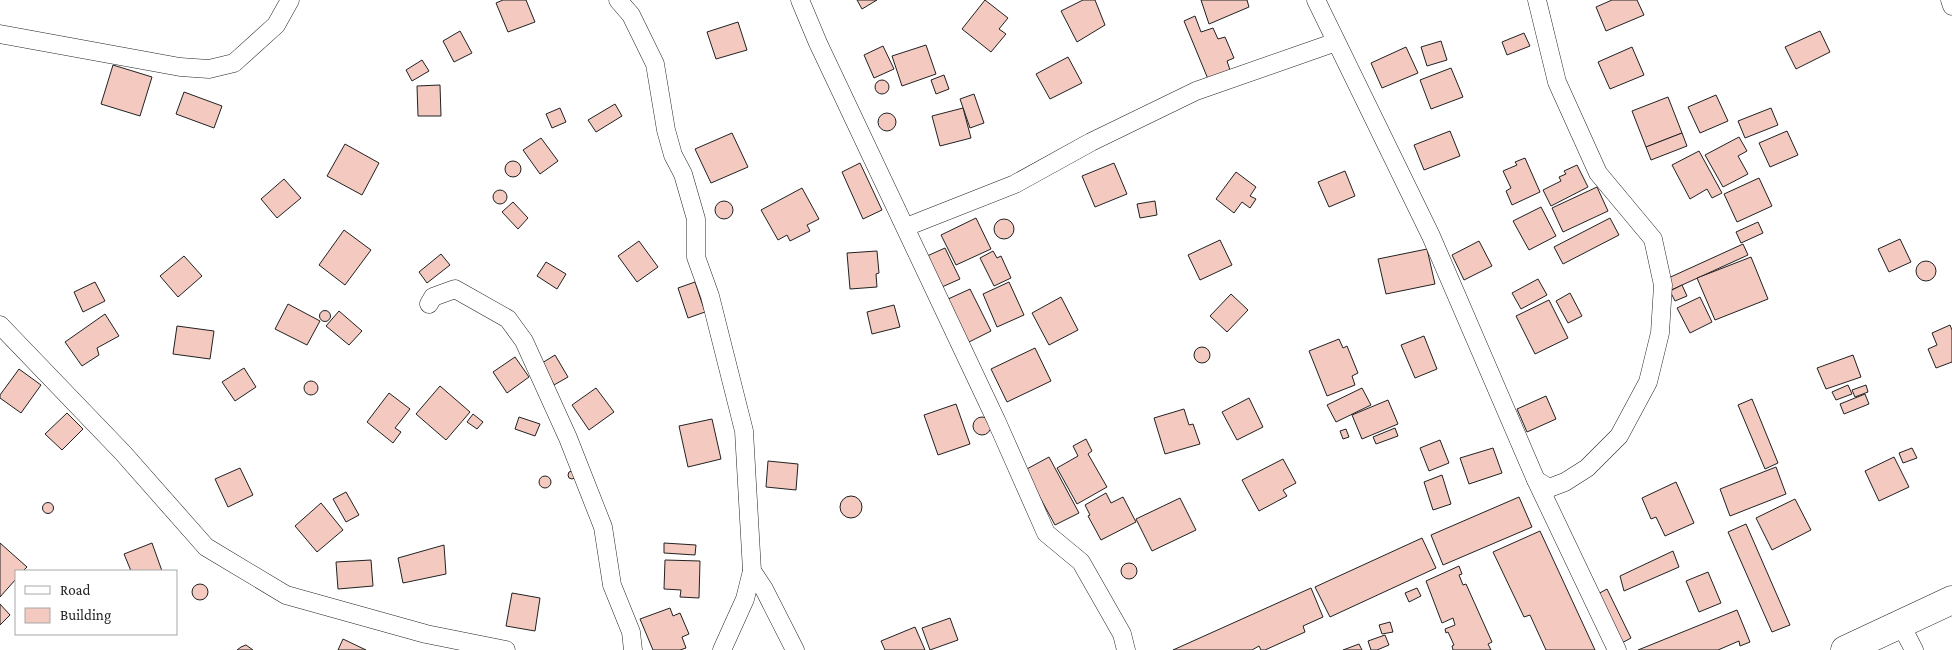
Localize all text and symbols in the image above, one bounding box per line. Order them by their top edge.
legend [15,570,178,635]
text: Road [60,582,91,598]
text: Building [60,607,111,624]

